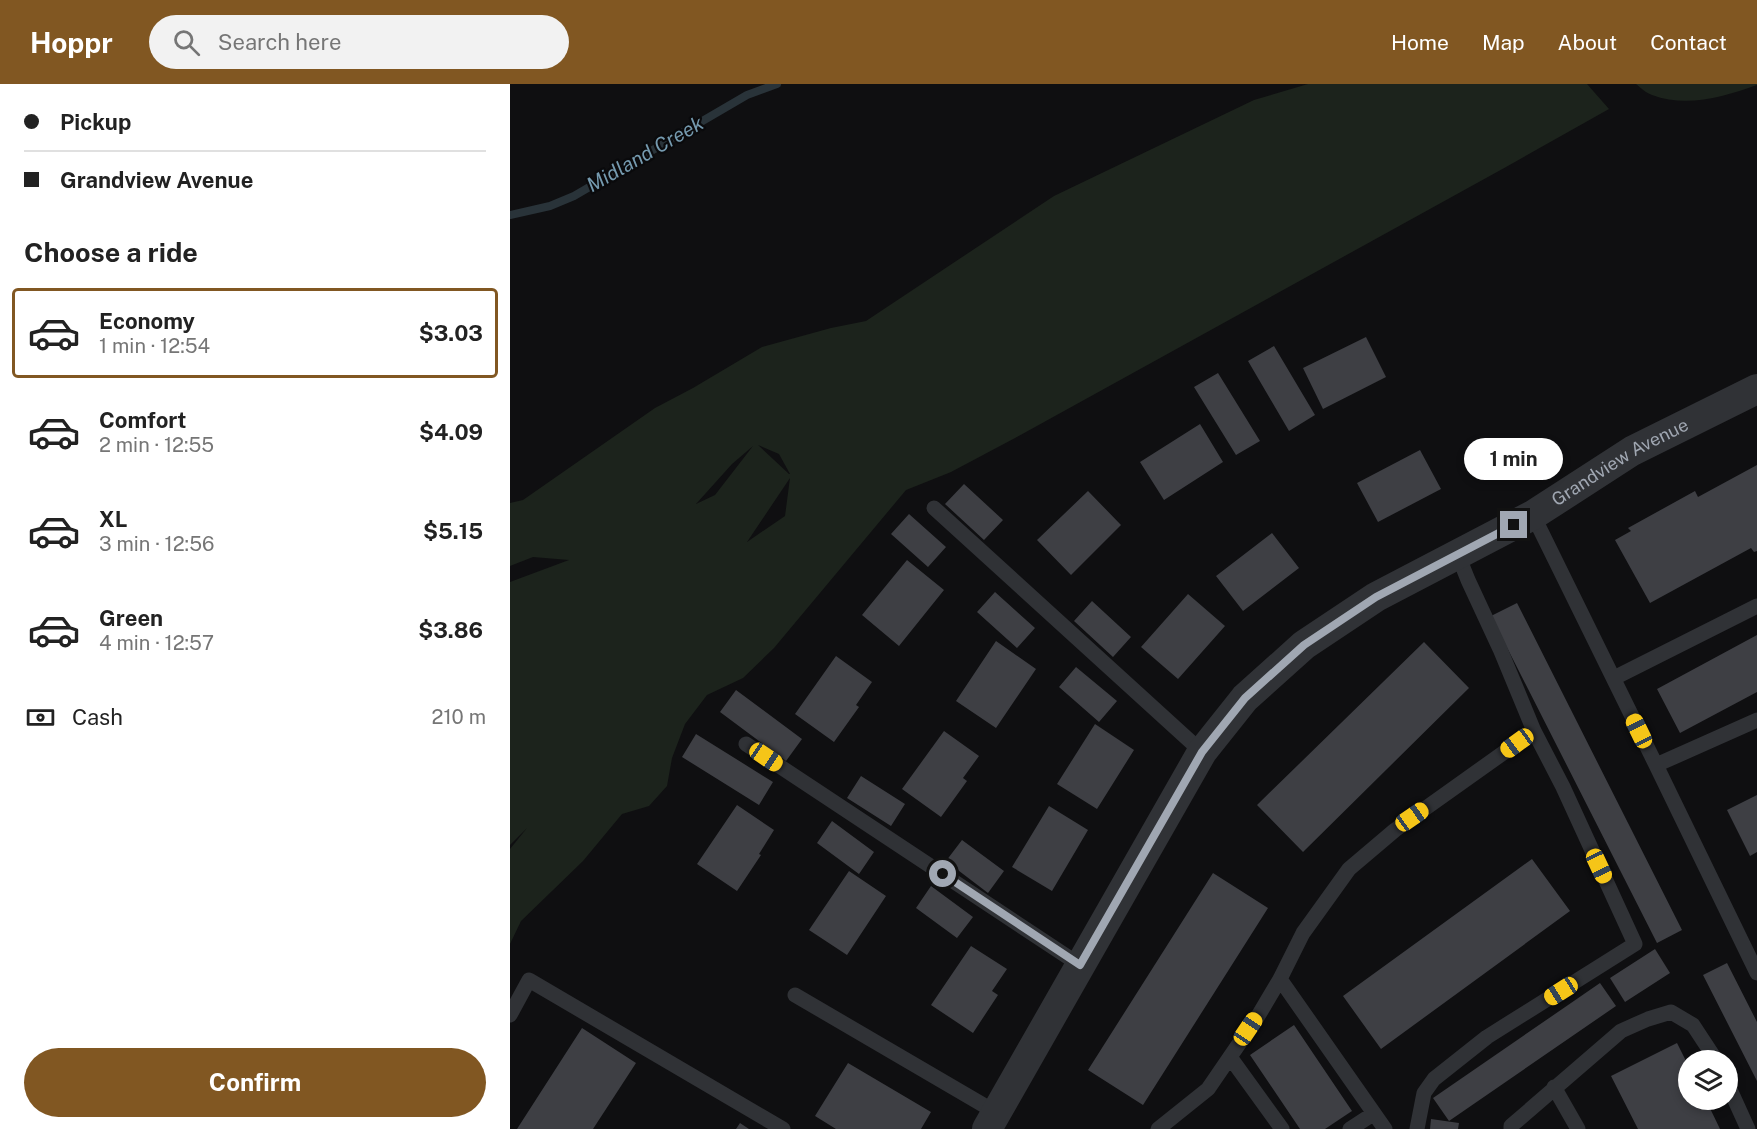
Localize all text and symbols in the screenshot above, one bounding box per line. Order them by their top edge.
search box [149,15,569,69]
text: Hoppr [30,26,113,59]
icon: search [170,26,203,59]
text: Search here [218,29,341,55]
text: Home [1391,30,1449,55]
text: Map [1482,30,1525,55]
text: About [1558,30,1617,55]
text: Contact [1650,30,1727,55]
text: Pickup [60,109,131,135]
water label: Midland Creek [582,111,708,197]
text: Grandview Avenue [60,167,253,193]
text: Choose a ride [24,236,198,268]
icon: car [27,306,81,360]
text: Economy [99,308,195,334]
text: $3.03 [419,320,483,346]
text: 1 min · 12:54 [99,334,210,358]
icon: car [27,405,81,459]
text: Comfort [99,407,186,433]
street label: Grandview Avenue [1548,414,1692,510]
text: $4.09 [419,419,483,445]
text: 2 min · 12:55 [99,433,214,457]
callout: 1 min [1464,438,1564,480]
text: 1 min [1489,447,1538,471]
icon: car [27,504,81,558]
text: XL [99,506,127,532]
route end [1500,511,1527,538]
text: $5.15 [423,518,483,544]
text: 3 min · 12:56 [99,532,214,556]
icon: car [27,603,81,657]
text: Green [99,605,163,631]
text: $3.86 [418,617,483,643]
text: 4 min · 12:57 [99,631,214,655]
icon: cash [24,701,57,734]
text: Cash [72,704,123,730]
text: 210 m [432,705,486,729]
car [1623,711,1655,751]
car [1497,725,1537,761]
car [746,739,786,775]
car [1392,799,1432,835]
car [1583,846,1615,886]
route start [929,860,956,887]
car [1541,974,1581,1008]
car [1230,1009,1266,1049]
button: Confirm [24,1048,486,1117]
map controls [1678,1050,1738,1110]
button: layers [1678,1050,1738,1110]

